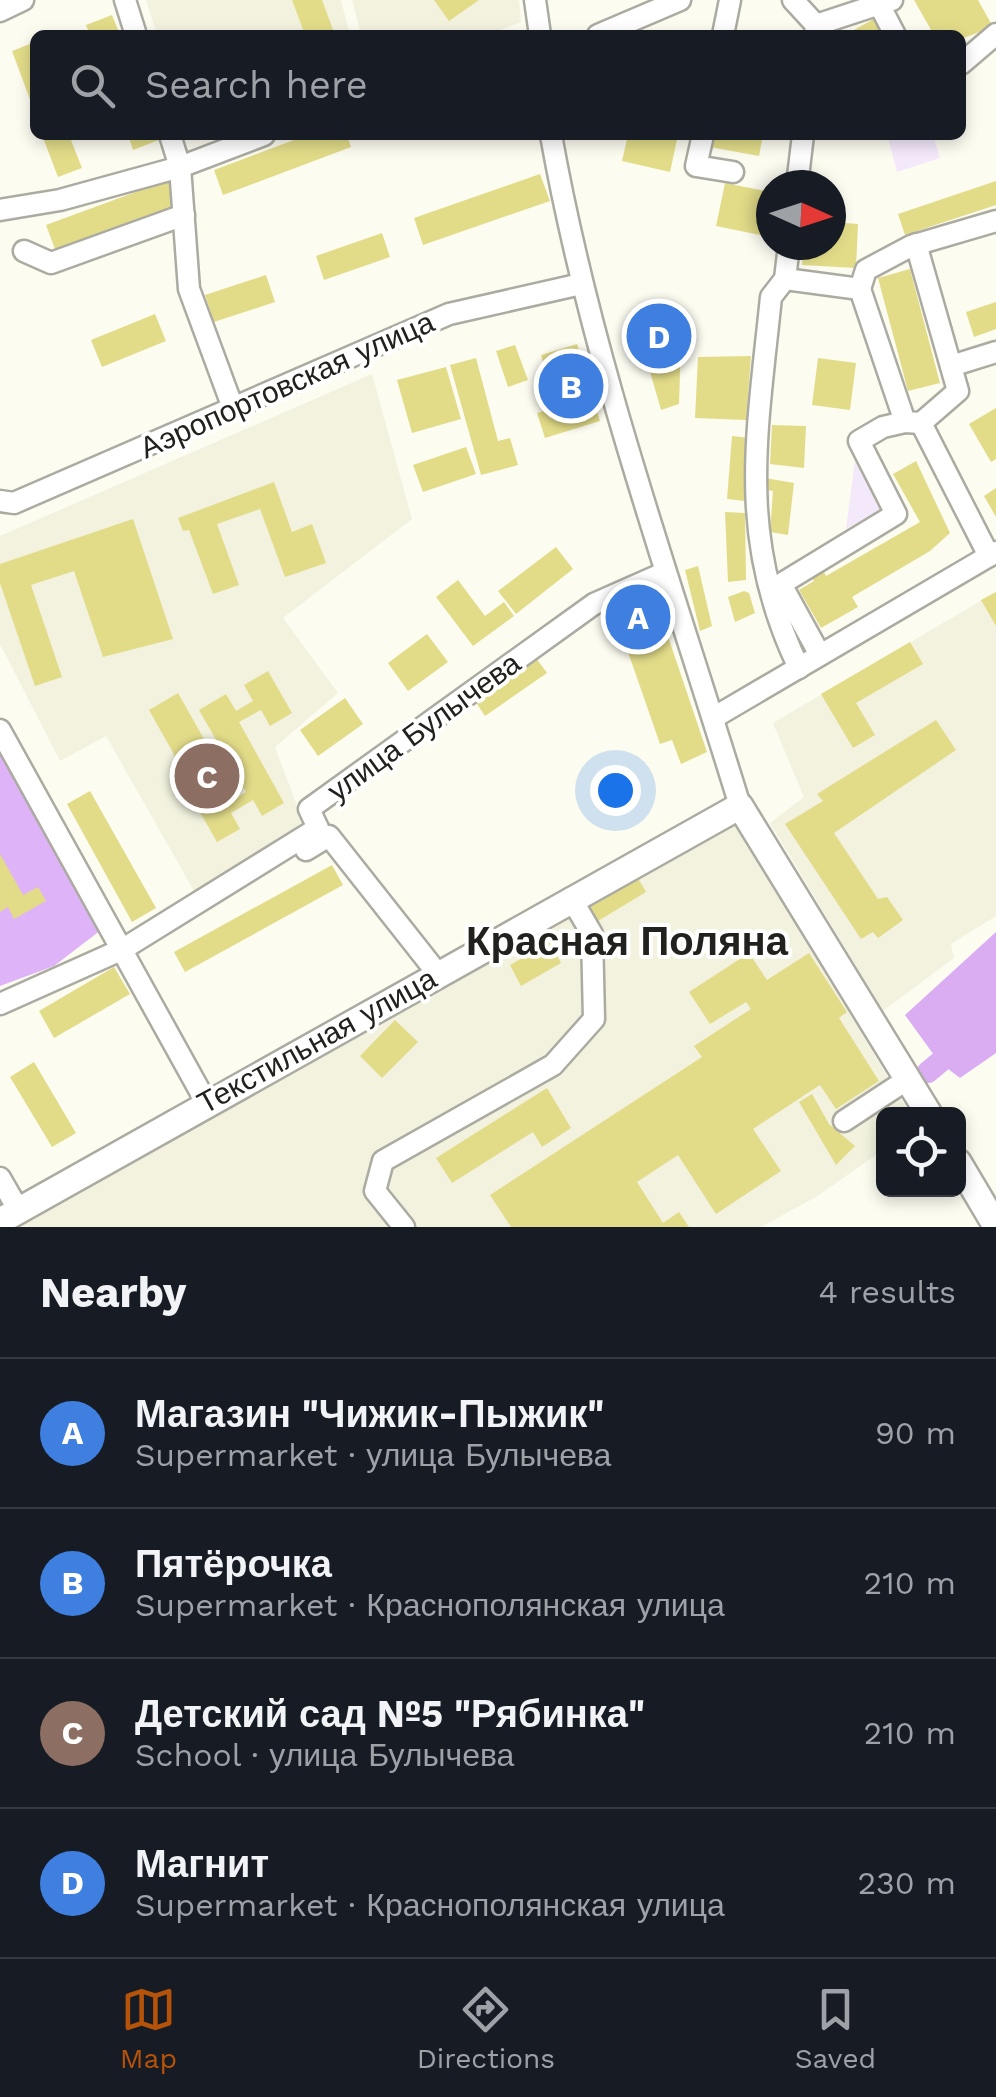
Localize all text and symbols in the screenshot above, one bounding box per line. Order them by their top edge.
search box [30,30,966,140]
icon: search [65,58,120,113]
text: Search here [145,63,368,107]
north arrow [756,170,846,260]
pin: D [626,298,692,374]
street label: Аэропортовская улица [134,304,440,465]
pin: B [538,348,604,424]
pin: A [606,580,670,654]
street label: улица Булычева [320,645,527,808]
pin: C [174,738,240,814]
your location [590,765,641,816]
district label: Красная Поляна [466,918,789,965]
street label: Текстильная улица [191,960,443,1121]
map controls [876,1107,966,1197]
button: locate [876,1107,966,1197]
text: Nearby [40,1268,187,1317]
text: 4 results [818,1273,956,1311]
text: Магазин "Чижик-Пыжик" [135,1392,604,1436]
text: A [62,1414,83,1452]
text: 90 m [875,1414,956,1452]
text: Supermarket · улица Булычева [135,1436,611,1474]
text: Пятёрочка [135,1542,332,1586]
text: B [62,1564,83,1602]
text: 210 m [864,1564,956,1602]
text: Supermarket · Краснополянская улица [135,1586,725,1624]
text: Детский сад №5 "Рябинка" [135,1692,645,1736]
text: C [62,1714,83,1752]
text: 210 m [864,1714,956,1752]
text: School · улица Булычева [135,1736,514,1774]
text: Магнит [135,1842,269,1886]
text: D [61,1864,84,1902]
text: 230 m [857,1864,956,1902]
text: Supermarket · Краснополянская улица [135,1886,725,1924]
tab: Map [120,1982,177,2075]
tab: Directions [417,1982,555,2075]
tab: Saved [795,1982,876,2075]

